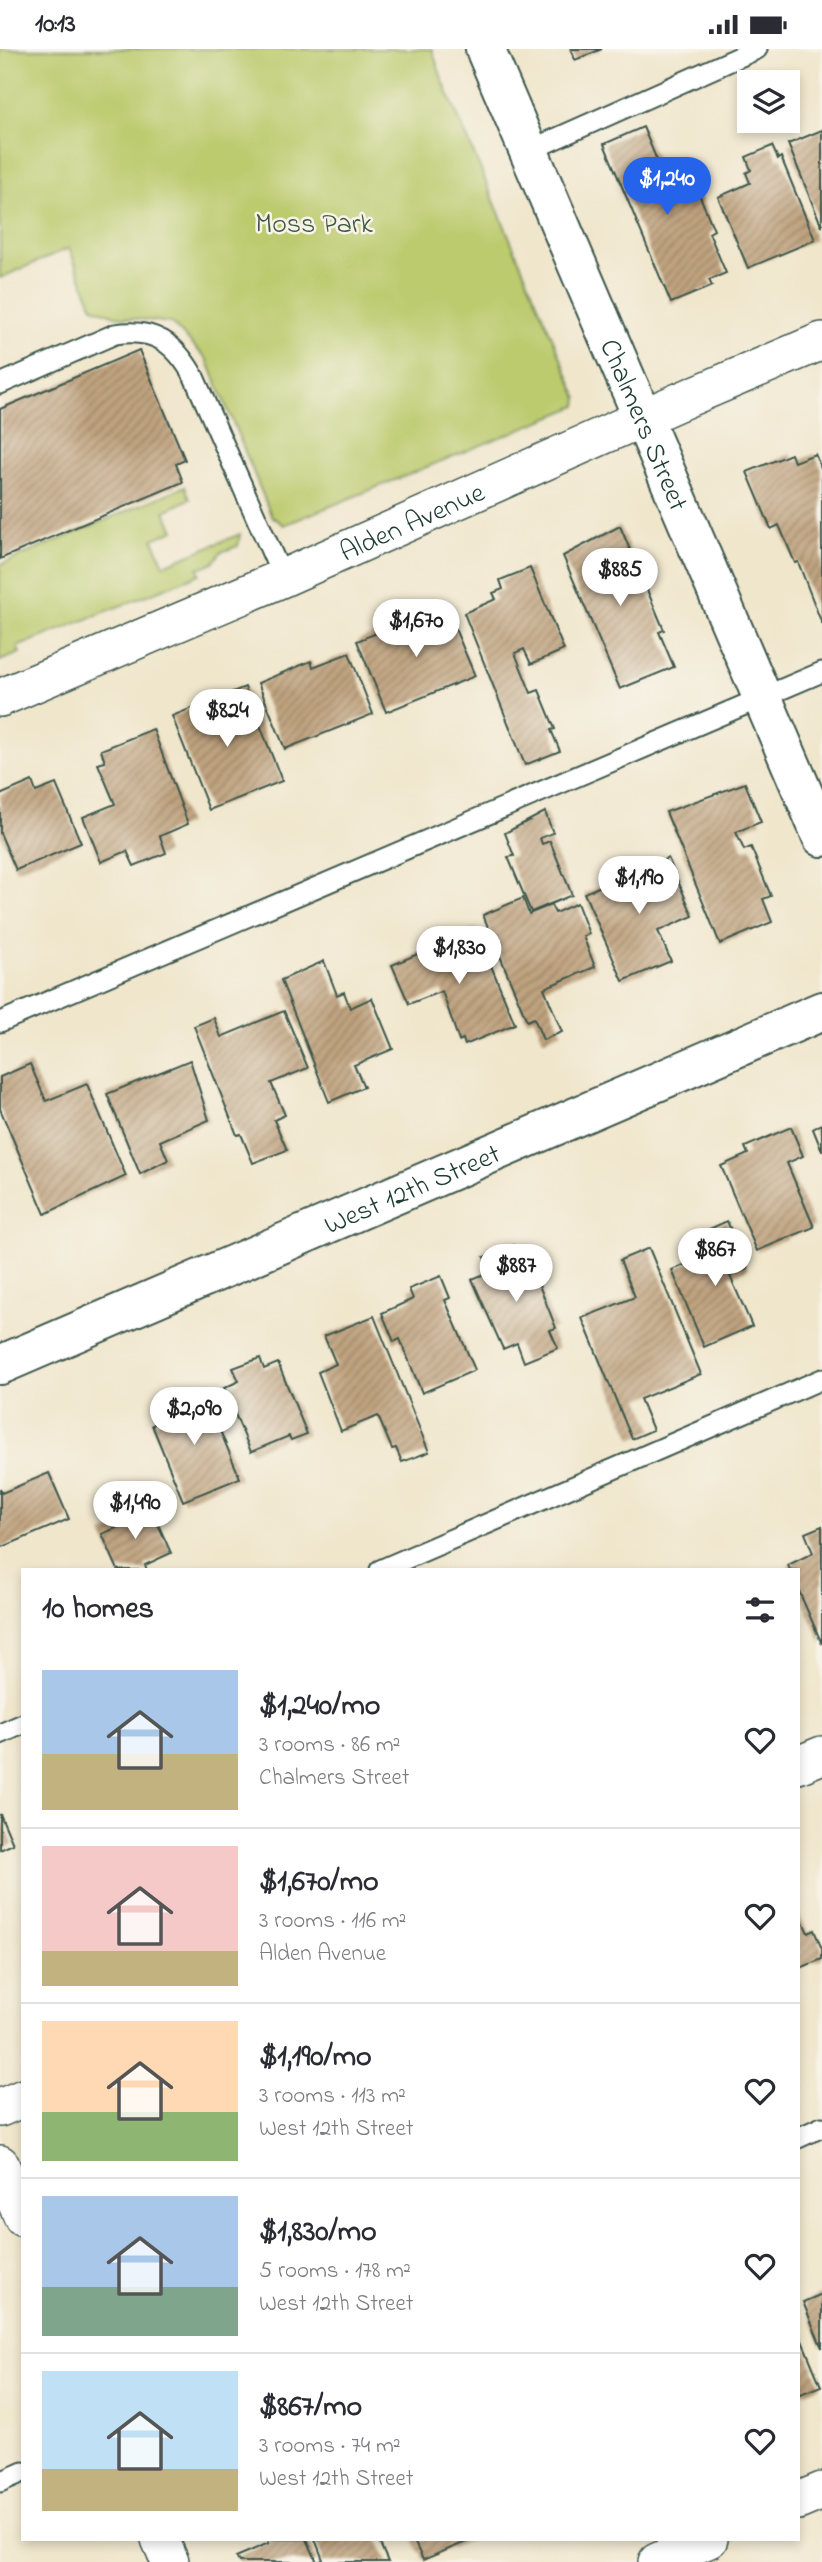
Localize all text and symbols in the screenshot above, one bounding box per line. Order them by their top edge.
text: 10:13 [35,6,76,44]
map controls [737,70,800,133]
button: layers [737,70,800,133]
pin: $1,240 [610,157,724,217]
text: $1,240 [639,163,695,196]
park label: Moss Park [255,205,374,246]
street label: Chalmers Street [587,333,697,518]
street label: Alden Avenue [334,474,492,574]
pin: $885 [579,549,661,608]
text: $885 [598,554,642,587]
pin: $1,670 [359,599,473,659]
text: $1,670 [389,605,443,638]
pin: $824 [186,689,268,749]
text: $824 [205,695,249,728]
pin: $1,190 [582,857,696,916]
text: $1,190 [614,862,664,895]
pin: $1,830 [402,927,516,986]
text: $1,830 [432,932,486,965]
street label: West 12th Street [318,1135,507,1247]
pin: $867 [674,1229,756,1288]
text: $867 [694,1234,736,1267]
pin: $887 [475,1245,557,1304]
text: $887 [496,1250,536,1283]
pin: $2,090 [137,1387,251,1447]
text: $2,090 [166,1393,222,1426]
pin: $1,490 [78,1481,192,1541]
text: $1,490 [109,1487,161,1520]
text: 10 homes [42,1588,154,1632]
icon: filters [741,1591,779,1629]
text: $1,240/mo [259,1685,380,1729]
icon: home [98,1698,182,1782]
icon: heart [741,1721,779,1759]
text: 3 rooms · 86 m² [259,1729,400,1762]
text: Chalmers Street [259,1762,410,1795]
text: $1,670/mo [259,1861,379,1905]
icon: home [98,1874,182,1958]
icon: heart [741,1897,779,1935]
text: 3 rooms · 116 m² [259,1905,406,1938]
text: Alden Avenue [259,1938,386,1971]
text: $1,190/mo [259,2036,372,2080]
icon: home [98,2049,182,2133]
icon: heart [741,2072,779,2110]
text: 3 rooms · 113 m² [259,2080,406,2113]
text: West 12th Street [259,2113,413,2146]
text: $1,830/mo [259,2211,377,2255]
icon: home [98,2224,182,2308]
icon: heart [741,2247,779,2285]
text: 5 rooms · 178 m² [259,2255,411,2288]
text: West 12th Street [259,2288,413,2321]
text: $867/mo [259,2386,362,2430]
icon: home [98,2399,182,2483]
icon: heart [741,2422,779,2460]
text: 3 rooms · 74 m² [259,2430,401,2463]
text: West 12th Street [259,2463,413,2496]

